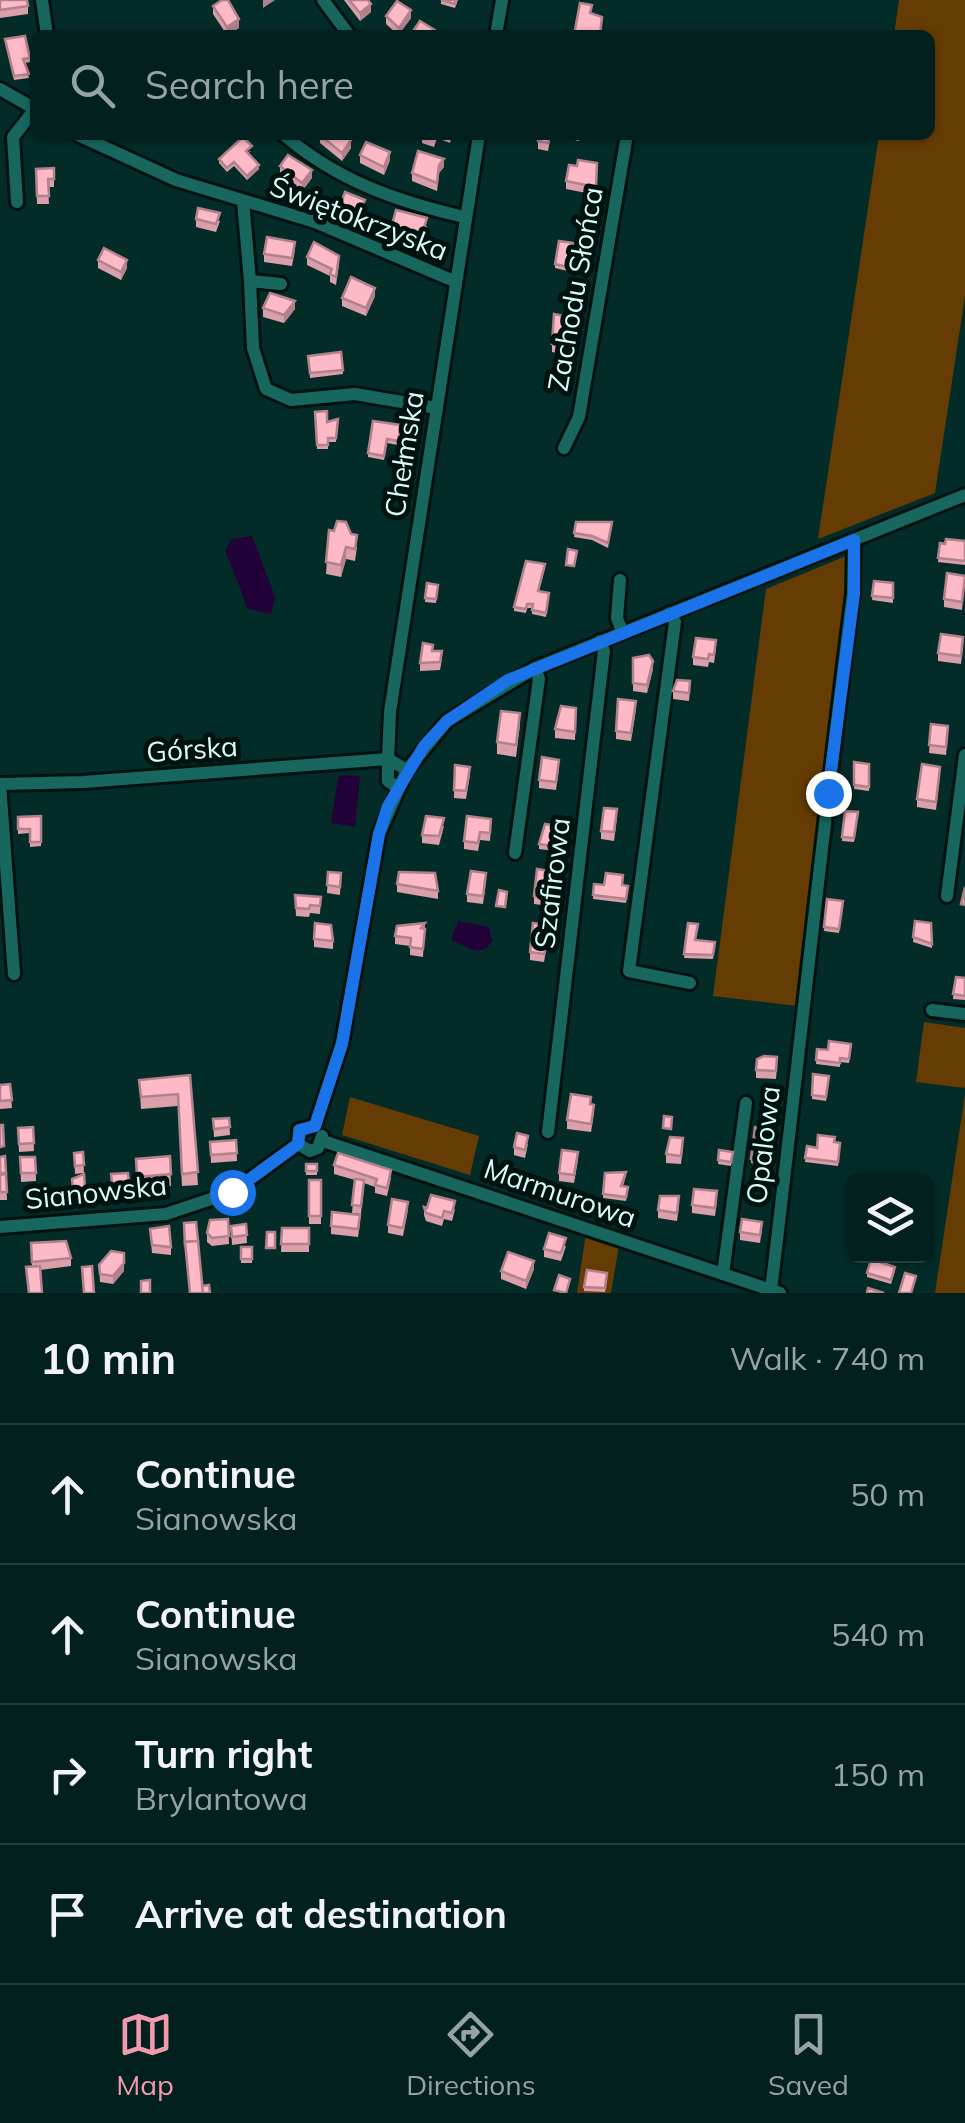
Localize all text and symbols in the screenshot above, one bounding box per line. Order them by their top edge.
search box [30,30,935,140]
icon: search [65,58,120,113]
text: Search here [145,61,354,109]
street label: Świętokrzyska [265,168,453,268]
street label: Zachodu Słońca [539,184,610,394]
street label: Chełmska [376,388,431,519]
street label: Górska [145,728,239,769]
route end [806,771,852,817]
street label: Szafirowa [526,816,577,950]
street label: Opalowa [738,1084,787,1206]
street label: Marmurowa [480,1150,641,1235]
street label: Sianowska [23,1167,168,1216]
route start [210,1170,256,1216]
map controls [845,1173,935,1263]
button: layers [845,1173,935,1263]
text: 10 min [40,1332,176,1385]
text: Walk · 740 m [730,1338,925,1378]
text: Continue [135,1450,296,1498]
icon: ahead [40,1467,95,1522]
text: 50 m [850,1474,925,1514]
text: Sianowska [135,1498,297,1538]
text: Continue [135,1590,296,1638]
icon: ahead [40,1607,95,1662]
text: 540 m [831,1614,925,1654]
text: Sianowska [135,1638,297,1678]
text: Turn right [135,1730,312,1778]
icon: right [40,1747,95,1802]
text: 150 m [831,1754,925,1794]
text: Brylantowa [135,1778,308,1818]
icon: arrive [40,1887,95,1942]
text: Arrive at destination [135,1890,507,1938]
tab: Map [116,2007,174,2102]
tab: Directions [406,2007,536,2102]
tab: Saved [768,2007,849,2102]

